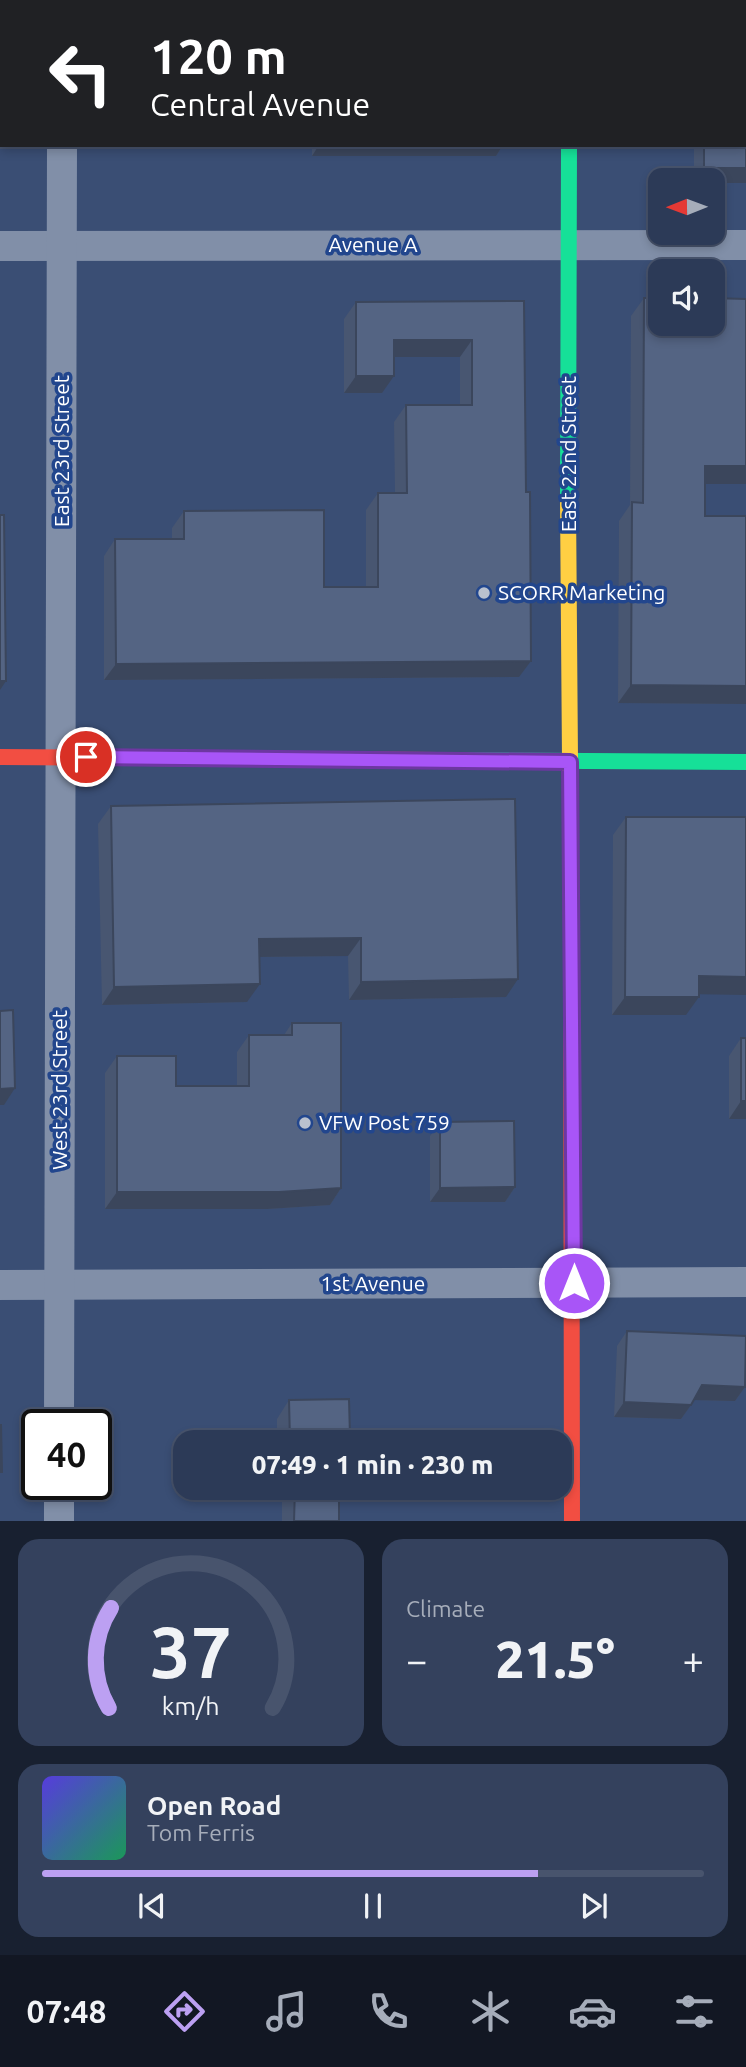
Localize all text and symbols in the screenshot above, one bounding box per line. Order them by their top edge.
icon: left [35,28,126,119]
text: 120 m [150,28,287,83]
text: Central Avenue [150,86,370,122]
north arrow [648,168,724,245]
map controls [648,168,725,336]
street label: Avenue A [328,232,418,256]
button: sound [648,259,725,336]
street label: East 23rd Street [49,375,73,527]
street label: East 22nd Street [556,376,580,532]
place label: SCORR Marketing [498,580,665,604]
marker: SCORR Marketing [476,585,492,601]
pin [56,727,116,787]
icon: arrive [67,738,105,776]
street label: West 23rd Street [47,1010,71,1170]
place label: VFW Post 759 [319,1110,450,1134]
marker: VFW Post 759 [297,1115,313,1131]
position arrow [537,1246,611,1320]
street label: 1st Avenue [321,1271,425,1295]
speed limit sign: 40 [21,1409,112,1500]
text: 07:49 · 1 min · 230 m [252,1450,493,1479]
text: Climate [406,1596,485,1621]
text: 37 [150,1611,232,1693]
text: 21.5° [495,1630,615,1688]
text: − [406,1639,427,1681]
text: + [683,1639,704,1681]
text: km/h [162,1692,220,1720]
text: Open Road [147,1791,281,1820]
text: Tom Ferris [147,1820,255,1845]
icon: previous [133,1887,171,1925]
icon: pause [354,1887,392,1925]
icon: next [575,1887,613,1925]
icon: directions [160,1987,209,2036]
icon: music [262,1987,311,2036]
icon: phone [364,1987,413,2036]
icon: climate [466,1987,515,2036]
icon: car [568,1987,617,2036]
icon: filters [670,1987,719,2036]
text: 07:48 [27,1993,107,2029]

